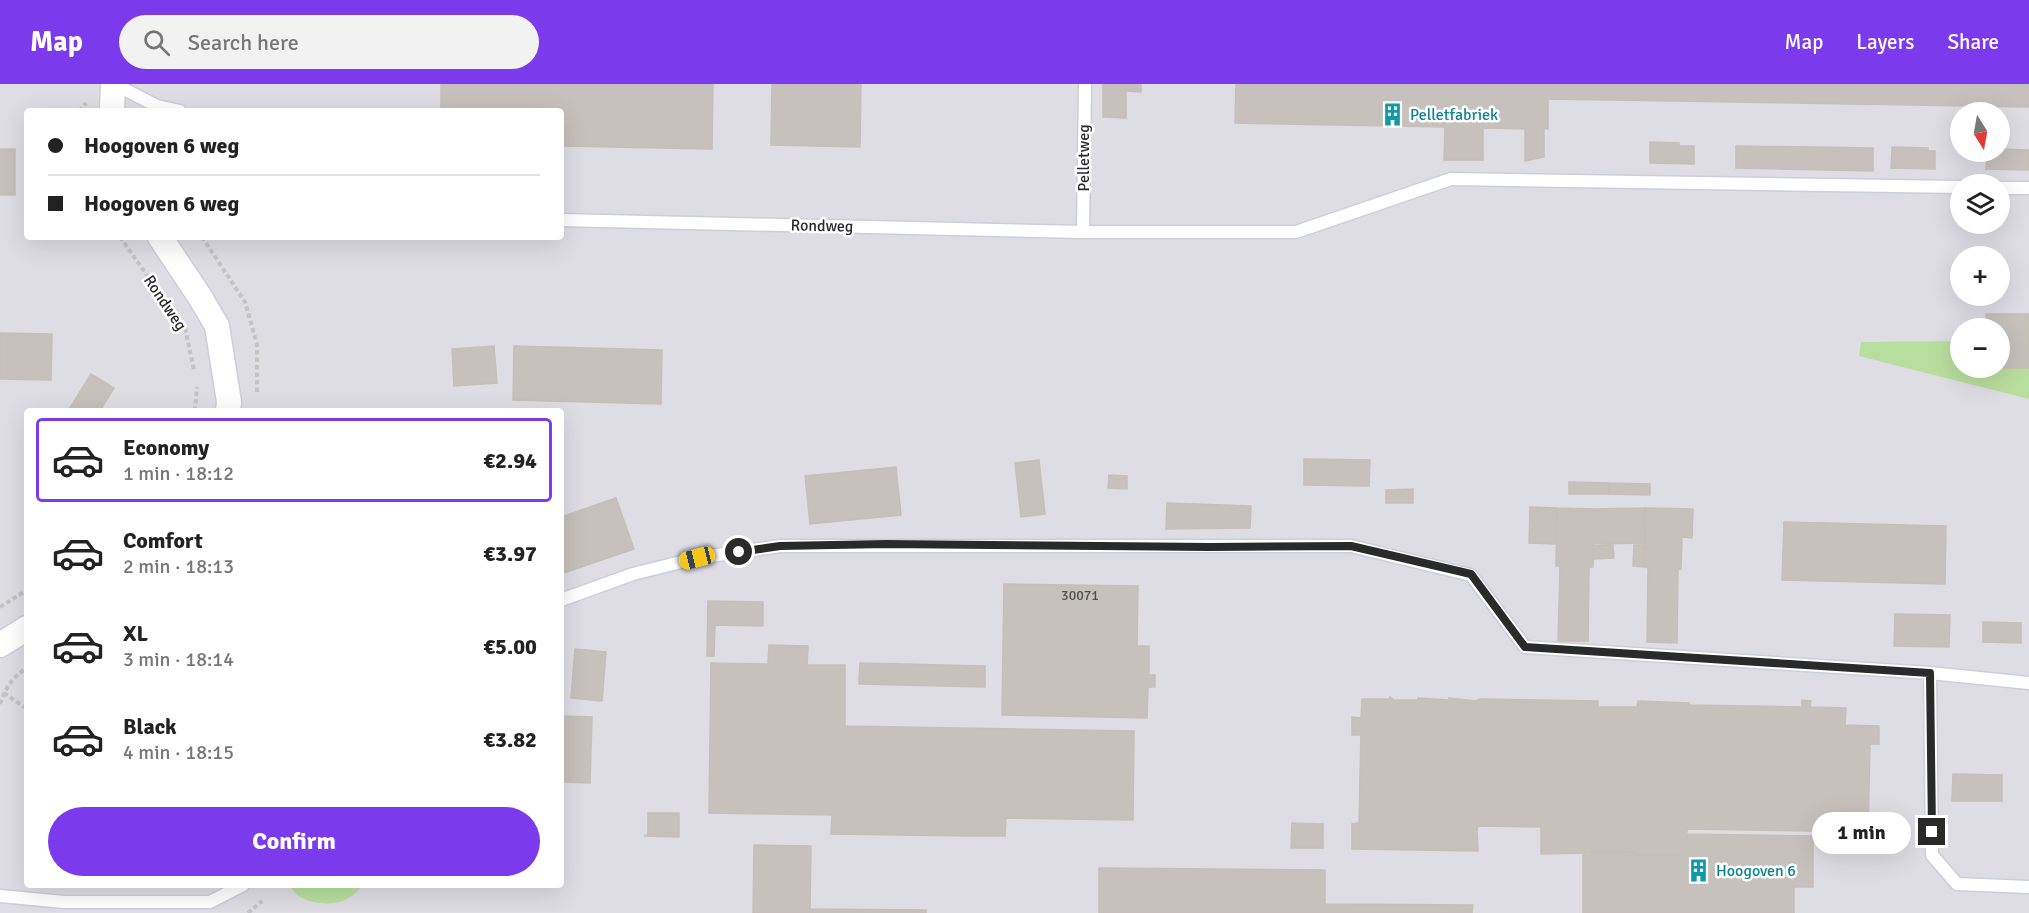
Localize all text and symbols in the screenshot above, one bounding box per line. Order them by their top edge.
search box [119,15,539,69]
text: Map [30,25,83,59]
icon: search [140,26,173,59]
text: Search here [188,29,299,56]
text: Map [1785,29,1823,55]
text: Layers [1856,29,1914,55]
text: Share [1947,29,1999,55]
building icon: Pelletfabriek [1379,102,1405,128]
north arrow [1950,102,2010,162]
map controls [1950,102,2010,378]
place label: Pelletfabriek [1410,105,1498,125]
street label: Pelletweg [1074,124,1094,192]
text: Hoogoven 6 weg [84,132,239,159]
button: layers [1950,174,2010,234]
text: Hoogoven 6 weg [84,190,239,217]
street label: Rondweg [790,215,854,237]
button: + [1950,246,2010,306]
street label: Rondweg [139,271,191,335]
button: − [1950,318,2010,378]
icon: car [51,433,105,487]
text: Economy [123,434,209,461]
text: €2.94 [483,447,537,474]
text: 1 min · 18:12 [123,461,234,486]
icon: car [51,526,105,580]
text: Comfort [123,527,203,554]
route start [725,538,752,565]
text: €3.97 [483,540,537,567]
car [677,545,717,571]
text: 2 min · 18:13 [123,554,234,579]
house number: 30071 [1061,587,1099,604]
icon: car [51,619,105,673]
text: XL [123,620,148,647]
text: €5.00 [483,633,537,660]
text: 3 min · 18:14 [123,647,234,672]
icon: car [51,712,105,766]
text: Black [123,713,177,740]
text: €3.82 [483,726,537,753]
text: 4 min · 18:15 [123,740,234,765]
button: Confirm [48,807,540,876]
callout: 1 min [1812,811,1911,853]
route end [1918,818,1945,845]
text: 1 min [1837,820,1886,845]
building icon: Hoogoven 6 [1685,858,1711,884]
place label: Hoogoven 6 [1716,861,1796,881]

